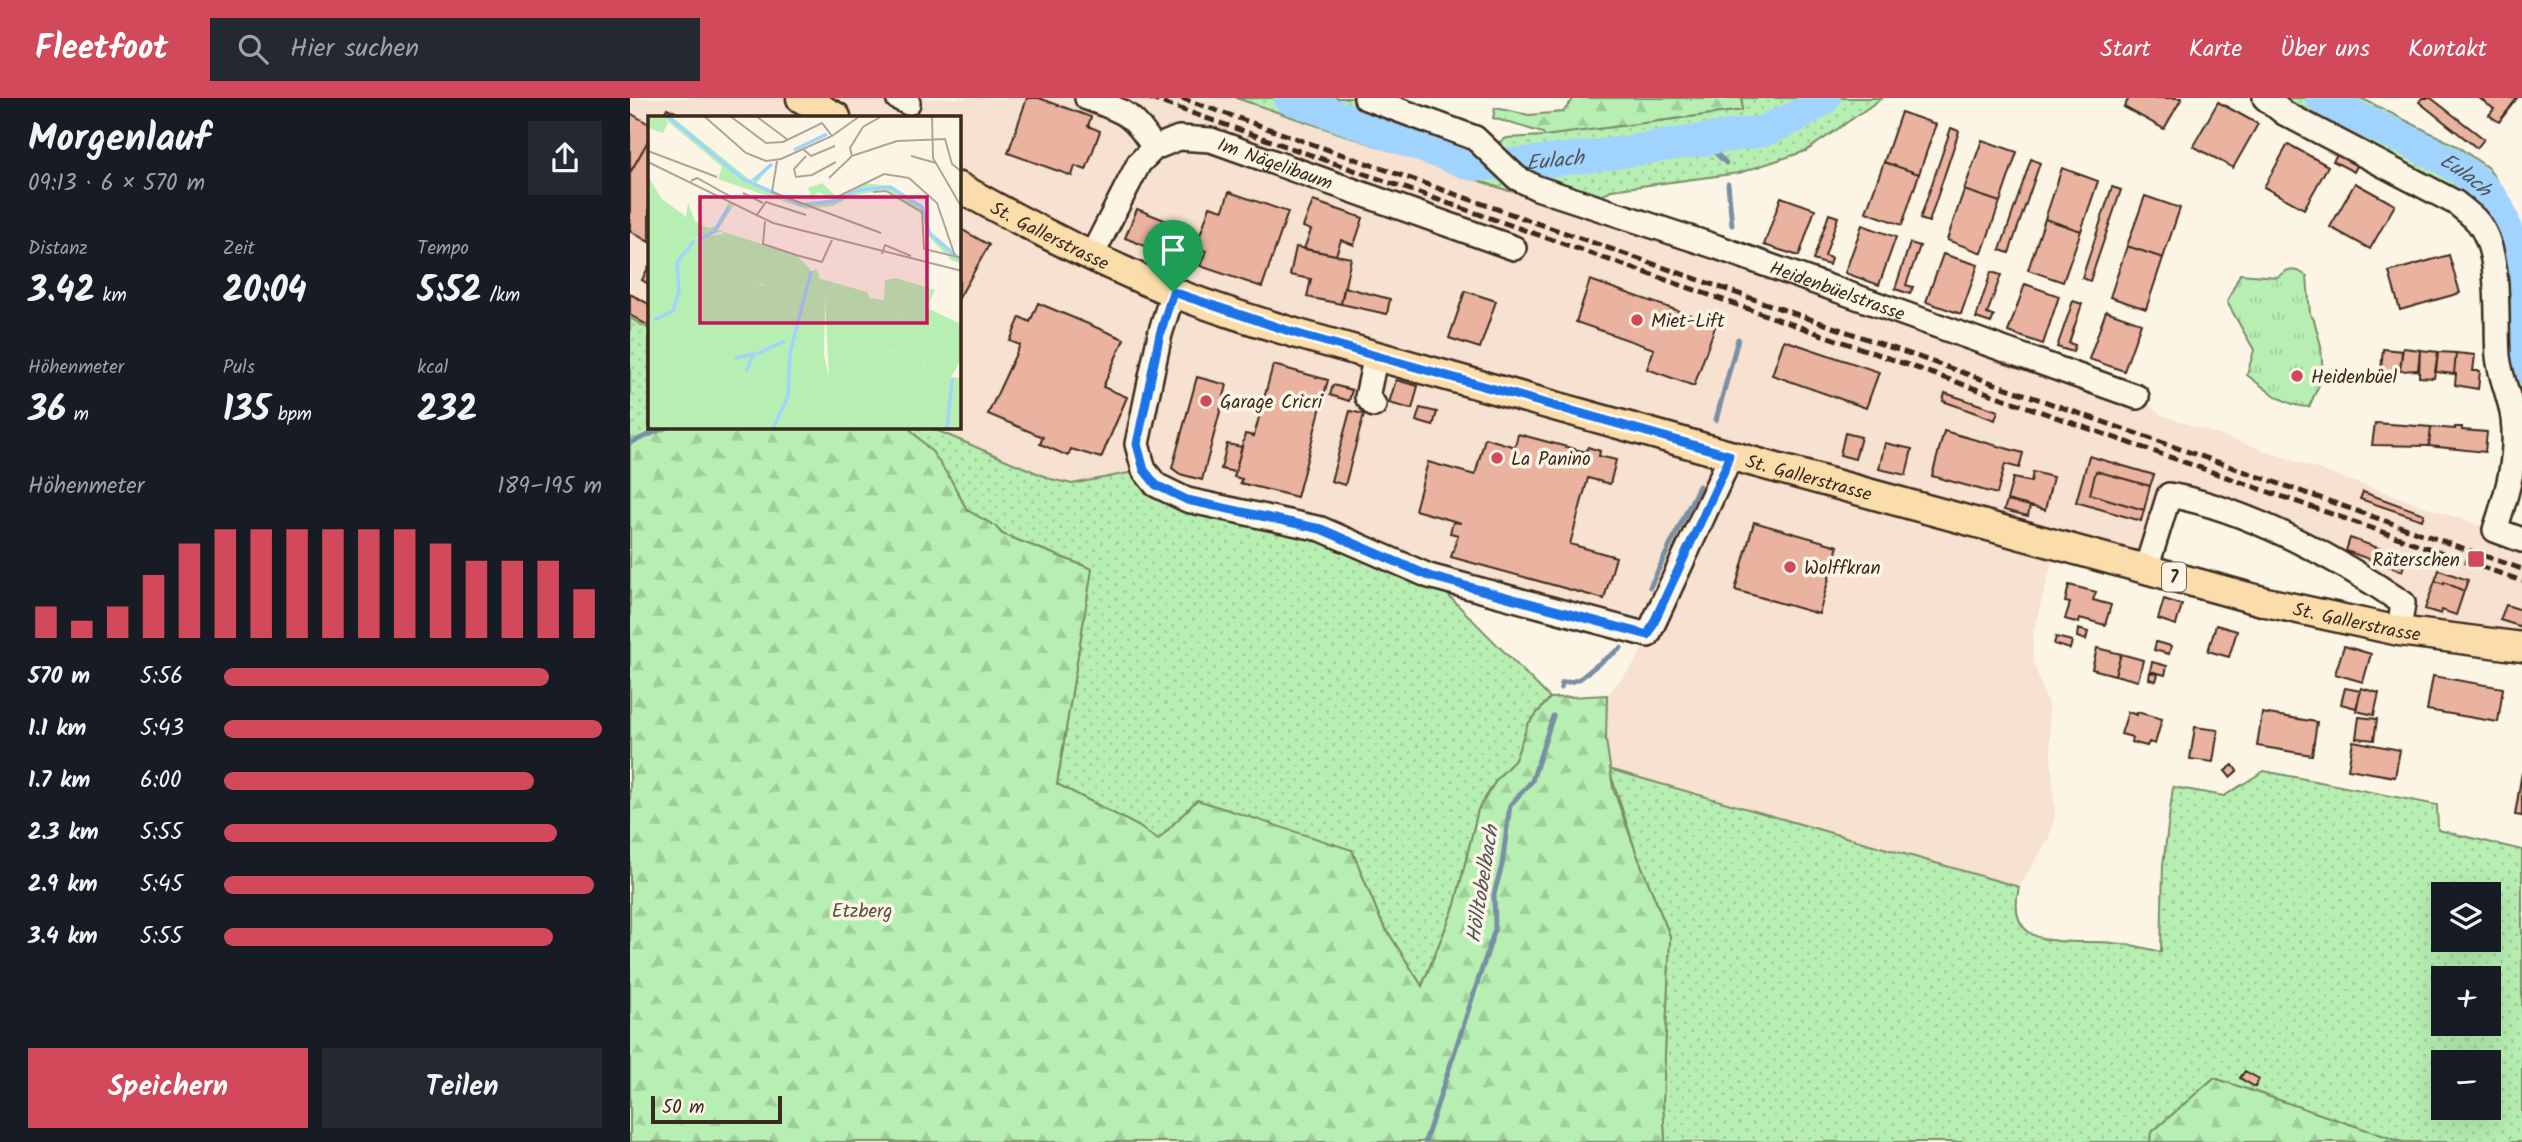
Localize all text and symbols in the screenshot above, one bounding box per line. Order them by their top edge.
search box [210,18,700,81]
text: Fleetfoot [35,23,168,76]
text: Hier suchen [290,28,419,70]
icon: search [234,30,272,68]
text: Start [2100,30,2151,69]
text: Karte [2189,30,2242,69]
text: Über uns [2280,30,2370,69]
text: Kontakt [2408,30,2487,69]
text: Morgenlauf [28,110,210,170]
inset map [648,116,961,429]
button: share [528,121,602,195]
street label: Im Nägelibaum [1213,130,1336,199]
water label: Eulach [1525,142,1587,181]
water label: Eulach [2433,145,2500,207]
text: 09:13 · 6 × 570 m [28,166,205,202]
street label: St. Gallerstrasse [984,194,1114,280]
pin [1143,220,1203,292]
icon: arrive [1154,231,1192,269]
text: Distanz [28,234,88,264]
text: Zeit [223,234,255,264]
text: Tempo [417,234,469,264]
street label: Heidenbüelstrasse [1765,254,1909,330]
text: 3.42 [28,264,95,320]
text: 20:04 [223,264,307,320]
text: 5:52 [417,264,482,320]
text: km [95,281,127,311]
text: /km [482,281,520,311]
place label: Miet-Lift [1651,307,1725,337]
marker: Miet-Lift [1629,312,1645,328]
text: Höhenmeter [28,353,124,383]
text: Puls [223,353,255,383]
text: kcal [417,353,448,383]
place label: Heidenbüel [2311,363,2398,393]
marker: Heidenbüel [2289,368,2305,384]
text: 36 [28,383,66,439]
text: 135 [223,383,270,439]
text: 232 [417,383,477,439]
place label: Garage Cricri [1220,388,1324,418]
marker: Garage Cricri [1198,393,1214,409]
text: m [66,400,89,430]
text: bpm [270,400,312,430]
place label: La Panino [1511,445,1591,475]
street label: St. Gallerstrasse [1742,447,1875,511]
marker: La Panino [1489,450,1505,466]
text: Höhenmeter [28,469,144,505]
text: 189–195 m [497,469,602,505]
place label: Räterschen [2372,546,2460,576]
marker: Räterschen [2466,549,2486,569]
place label: Wolffkran [1804,554,1881,584]
marker: Wolffkran [1782,559,1798,575]
road number: 7 [2162,562,2186,592]
street label: St. Gallerstrasse [2290,595,2423,651]
text: 570 m [28,659,90,695]
text: 5:56 [140,659,183,695]
text: 1.1 km [28,711,86,747]
text: 5:43 [140,711,184,747]
text: 1.7 km [28,763,90,799]
text: 6:00 [140,763,181,799]
text: 2.3 km [28,815,98,851]
text: 5:55 [140,815,183,851]
water label: Hölltobelbach [1458,821,1509,945]
text: 2.9 km [28,867,98,903]
text: 5:45 [140,867,183,903]
map controls [2431,882,2501,1120]
button: layers [2431,882,2501,952]
park label: Etzberg [832,897,892,927]
text: 3.4 km [28,919,98,955]
text: 5:55 [140,919,183,955]
button: + [2431,966,2501,1036]
button: Speichern [28,1048,308,1128]
button: Teilen [322,1048,602,1128]
button: − [2431,1050,2501,1120]
scale bar [651,1093,782,1125]
text: 50 m [662,1093,704,1123]

